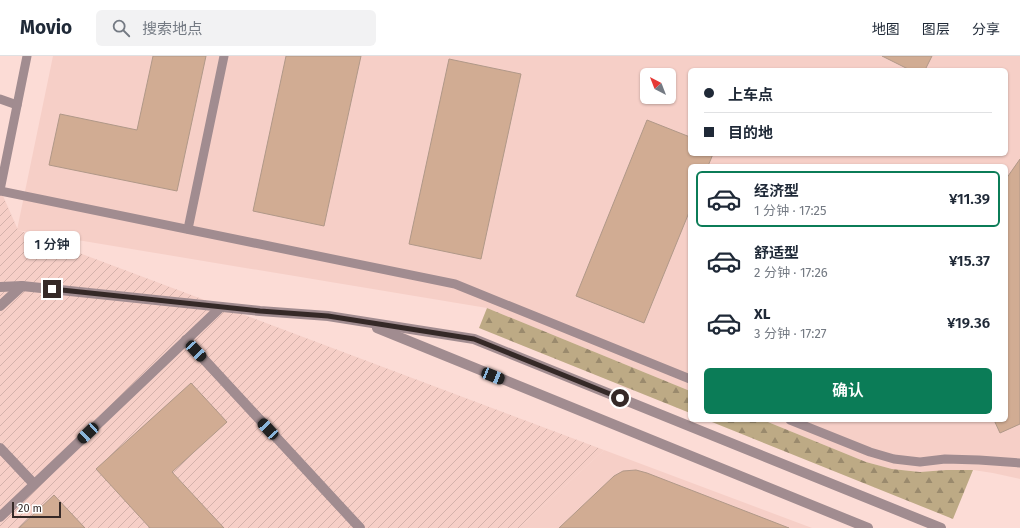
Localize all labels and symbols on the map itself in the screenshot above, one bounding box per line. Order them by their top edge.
north arrow [640,68,676,104]
callout: 1 分钟 [24,231,80,259]
route end [43,280,61,298]
car [183,338,209,364]
car [480,366,506,386]
route start [611,389,629,407]
car [255,416,281,442]
car [75,420,101,446]
scale bar [12,500,61,519]

